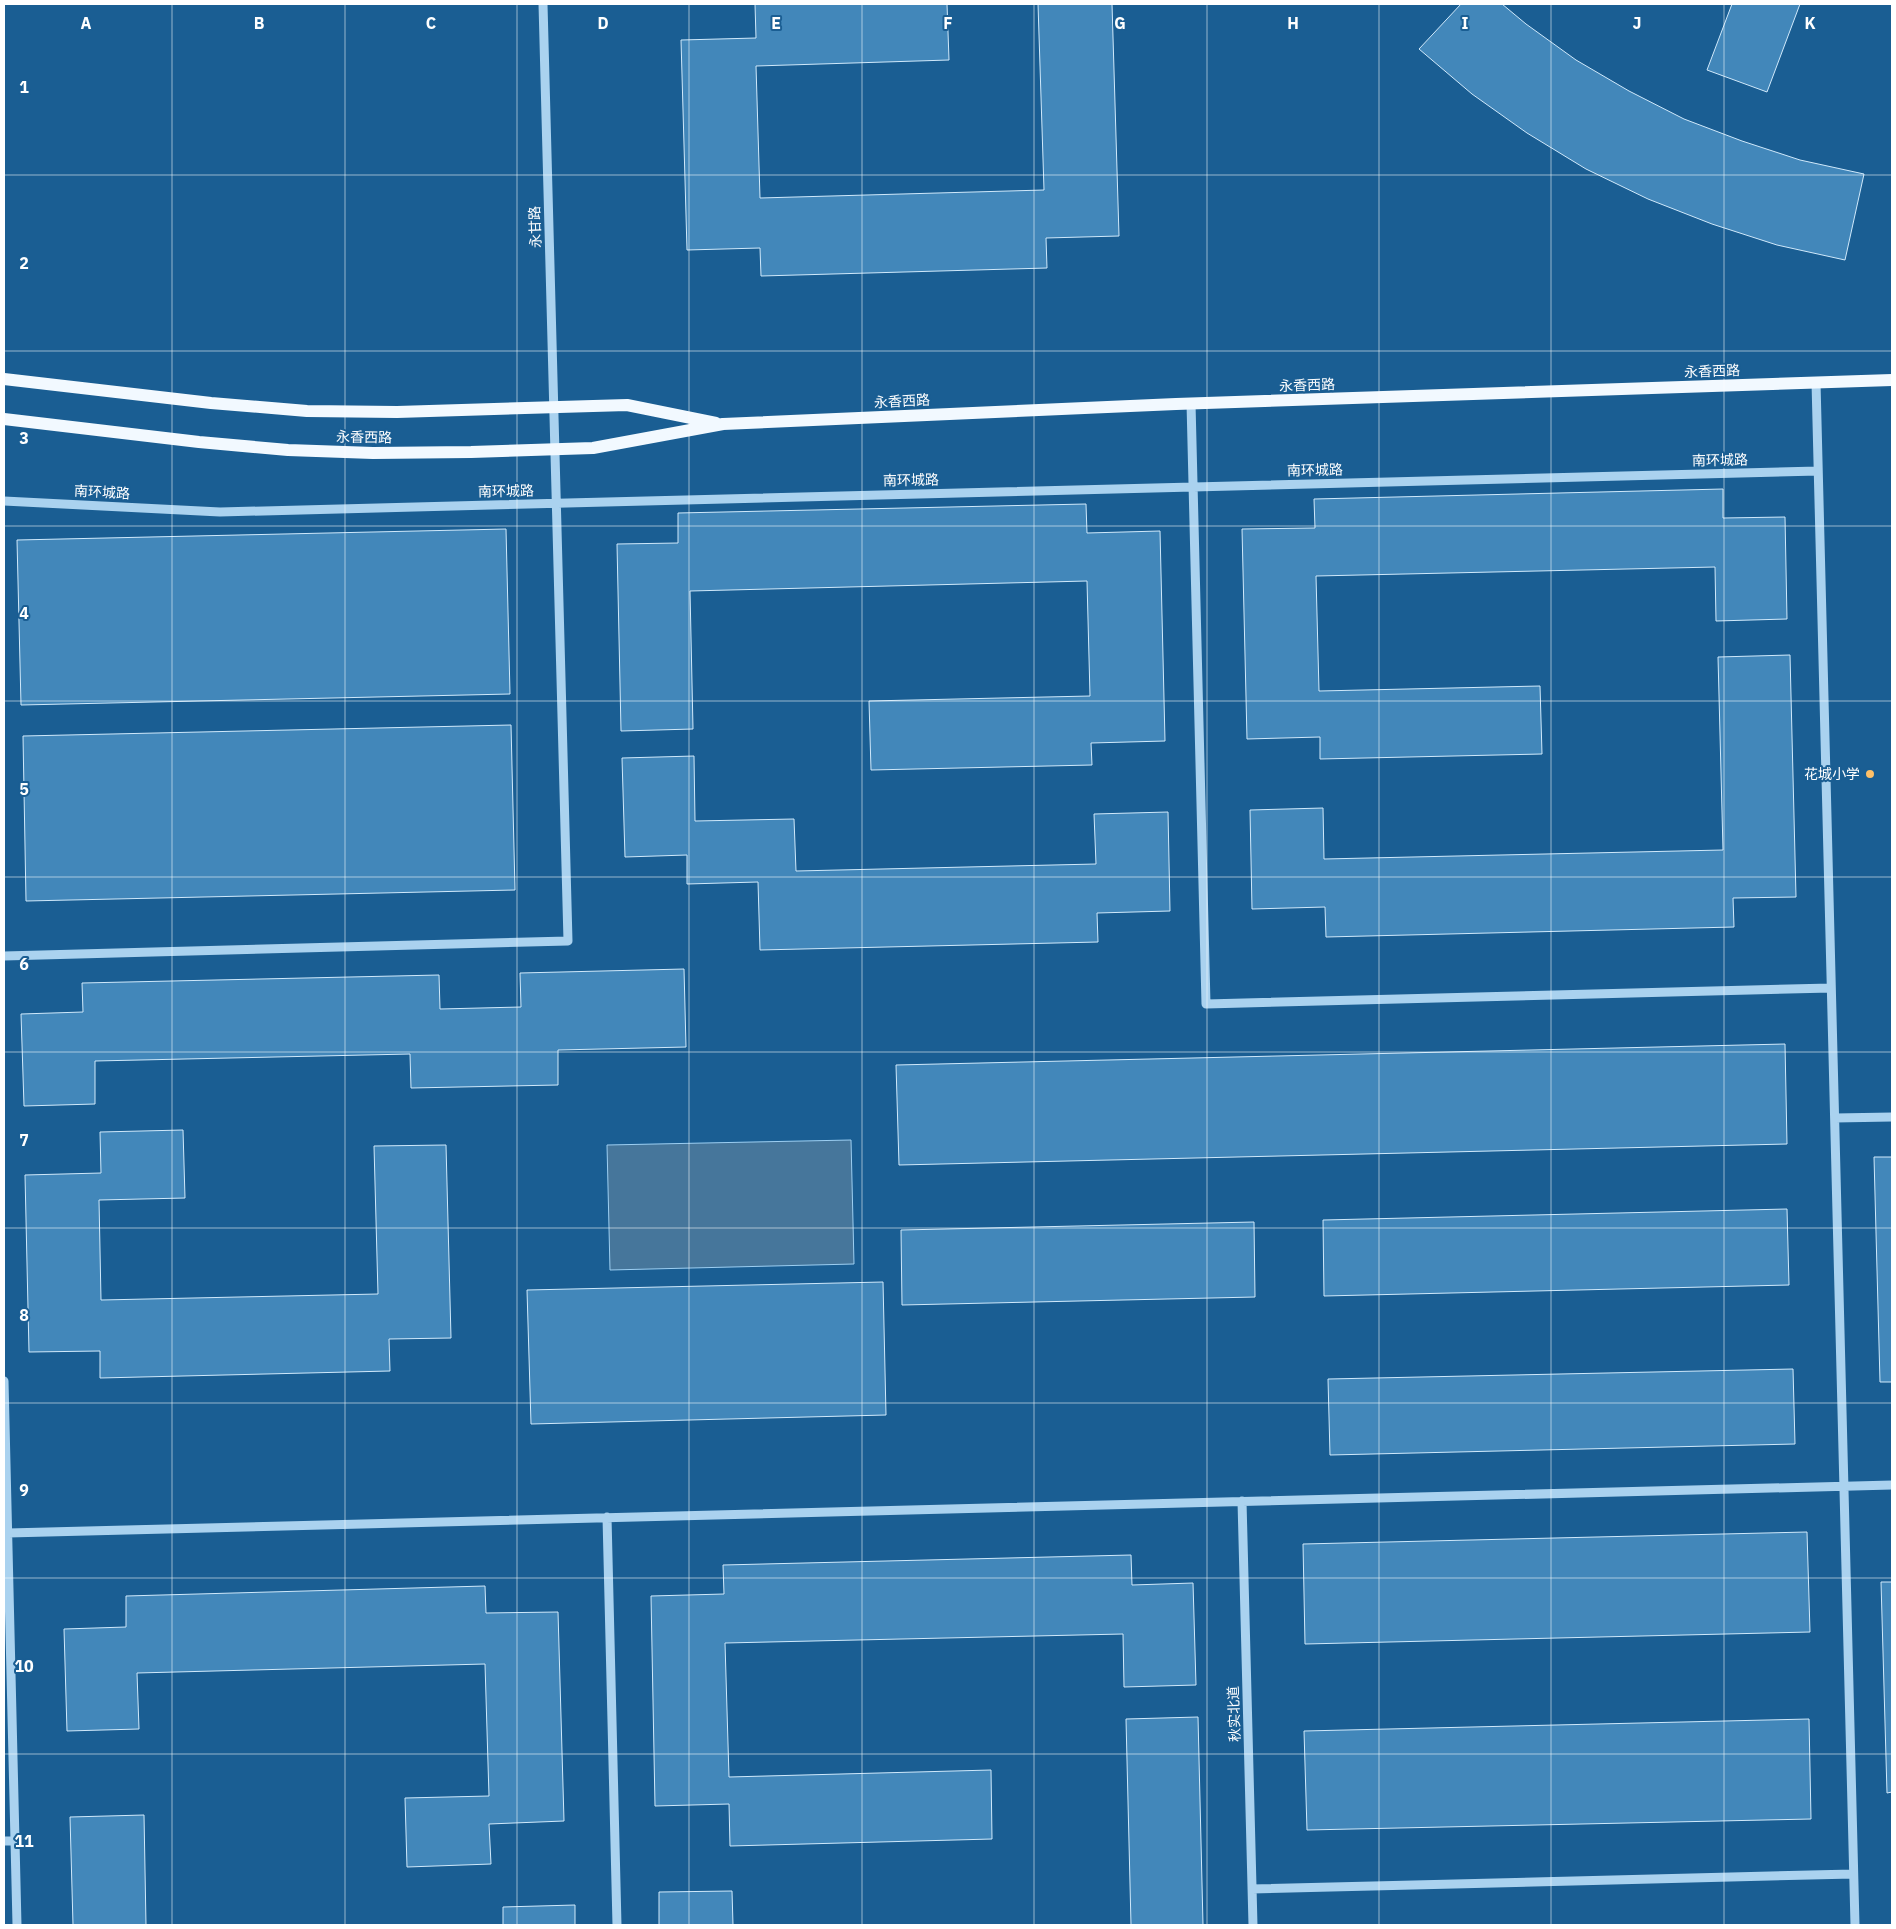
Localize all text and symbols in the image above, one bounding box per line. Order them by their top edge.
text: A [81,13,92,33]
text: B [254,13,265,33]
text: C [426,13,436,33]
text: D [597,13,609,33]
text: E [771,13,781,33]
text: F [943,13,953,33]
text: G [1114,13,1126,33]
text: H [1287,13,1299,33]
text: I [1462,13,1469,33]
text: J [1633,13,1641,33]
text: K [1804,13,1816,33]
text: 1 [19,77,29,97]
street label: 永甘路 [525,206,545,248]
text: 2 [19,253,29,273]
street label: 永香西路 [1684,361,1740,381]
street label: 永香西路 [1279,375,1335,395]
street label: 永香西路 [874,391,930,411]
text: 3 [19,428,29,448]
street label: 永香西路 [336,428,392,446]
street label: 南环城路 [1692,451,1748,469]
street label: 南环城路 [1287,461,1343,479]
street label: 南环城路 [883,471,939,489]
street label: 南环城路 [74,482,130,502]
street label: 南环城路 [478,482,534,500]
text: 4 [19,603,29,623]
place label: 花城小学 [1804,765,1860,783]
marker: 花城小学 [1864,768,1876,780]
text: 5 [19,779,29,799]
text: 6 [19,954,29,974]
text: 7 [19,1130,29,1150]
text: 8 [19,1305,29,1325]
text: 9 [19,1480,29,1500]
text: 10 [14,1656,34,1676]
street label: 秋实北道 [1224,1686,1244,1742]
text: 11 [14,1831,34,1851]

